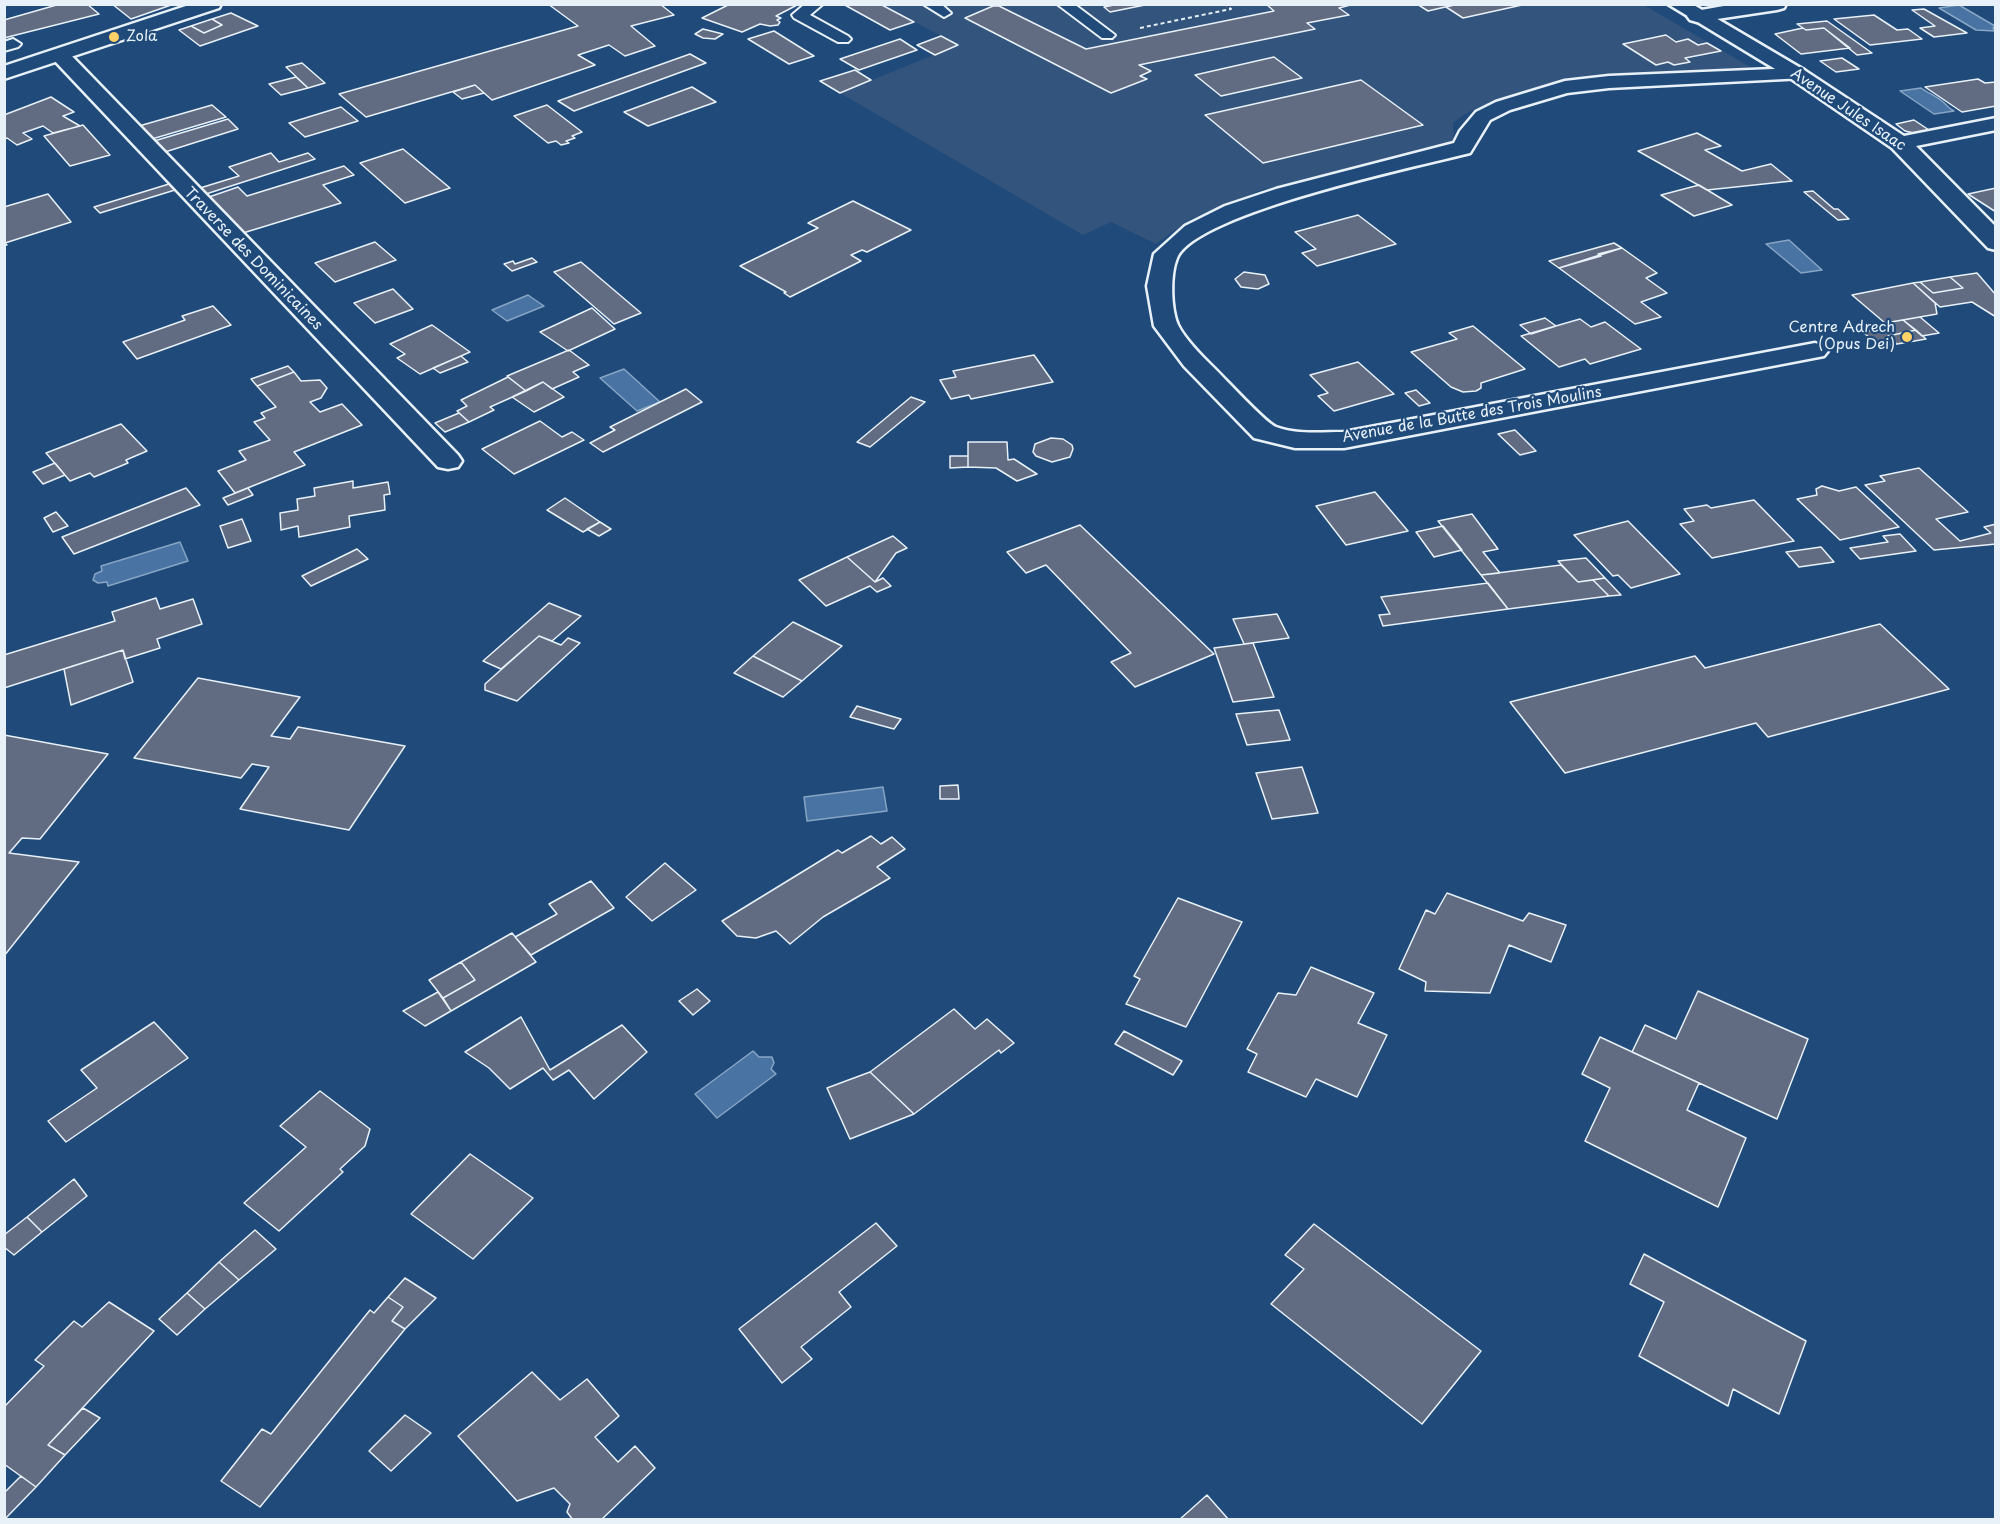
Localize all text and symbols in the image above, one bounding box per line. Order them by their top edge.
place label: Zola [126,28,157,46]
marker: Zola [107,30,121,44]
street label: Avenue Jules Isaac [1787,65,1909,155]
street label: Traverse des Dominicaines [180,184,326,334]
place label: Centre Adrech (Opus Dei) [1789,319,1895,354]
marker: Centre Adrech (Opus Dei) [1900,330,1914,344]
street label: Avenue de la Butte des Trois Moulins [1341,383,1603,447]

